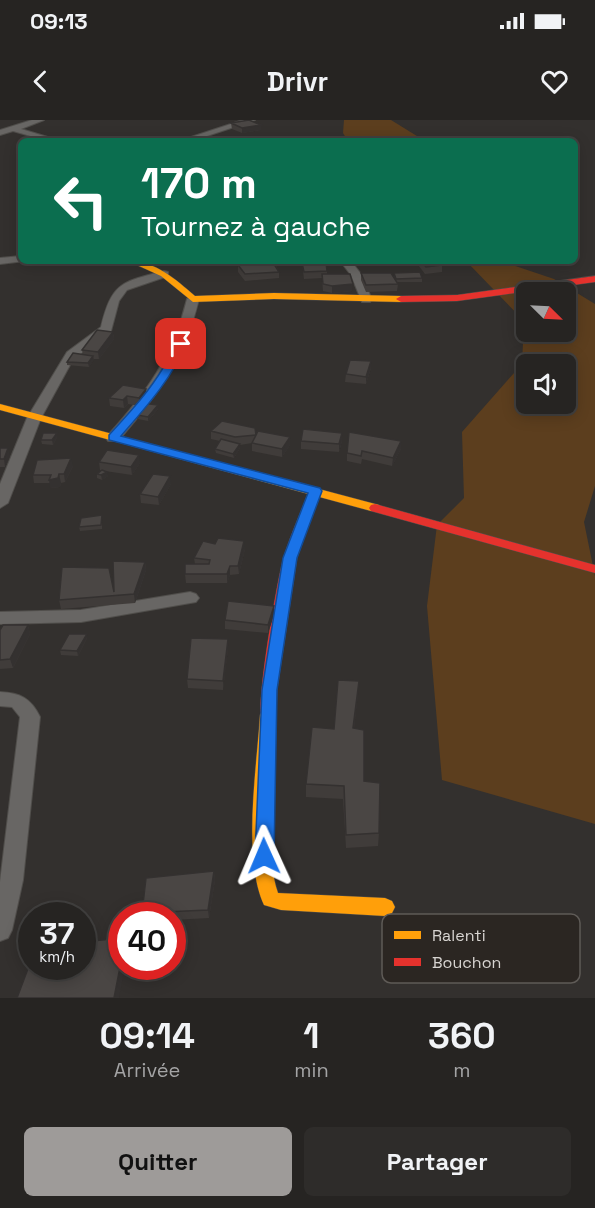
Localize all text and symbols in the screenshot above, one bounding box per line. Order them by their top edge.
text: 09:13 [30,7,88,35]
text: Drivr [267,64,328,99]
icon: back [24,65,57,98]
icon: heart [538,65,571,98]
text: 170 m [141,157,257,210]
icon: left [42,162,120,240]
text: Tournez à gauche [141,209,371,244]
north arrow [516,282,576,342]
map controls [516,282,576,414]
pin [155,318,206,369]
icon: arrive [164,327,197,360]
button: sound [516,354,576,414]
position arrow [232,824,296,888]
speed limit sign: 40 [108,902,186,980]
text: 37 [40,914,74,953]
legend [382,914,580,983]
text: Ralenti [432,925,486,946]
text: km/h [39,947,75,966]
text: Bouchon [432,952,501,973]
text: 09:14 [99,1013,195,1059]
text: 1 [303,1013,320,1059]
text: 360 [428,1013,496,1059]
text: Arrivée [114,1057,180,1083]
text: min [294,1057,329,1083]
text: m [453,1057,470,1083]
button: Quitter [24,1127,292,1196]
button: Partager [304,1127,571,1196]

